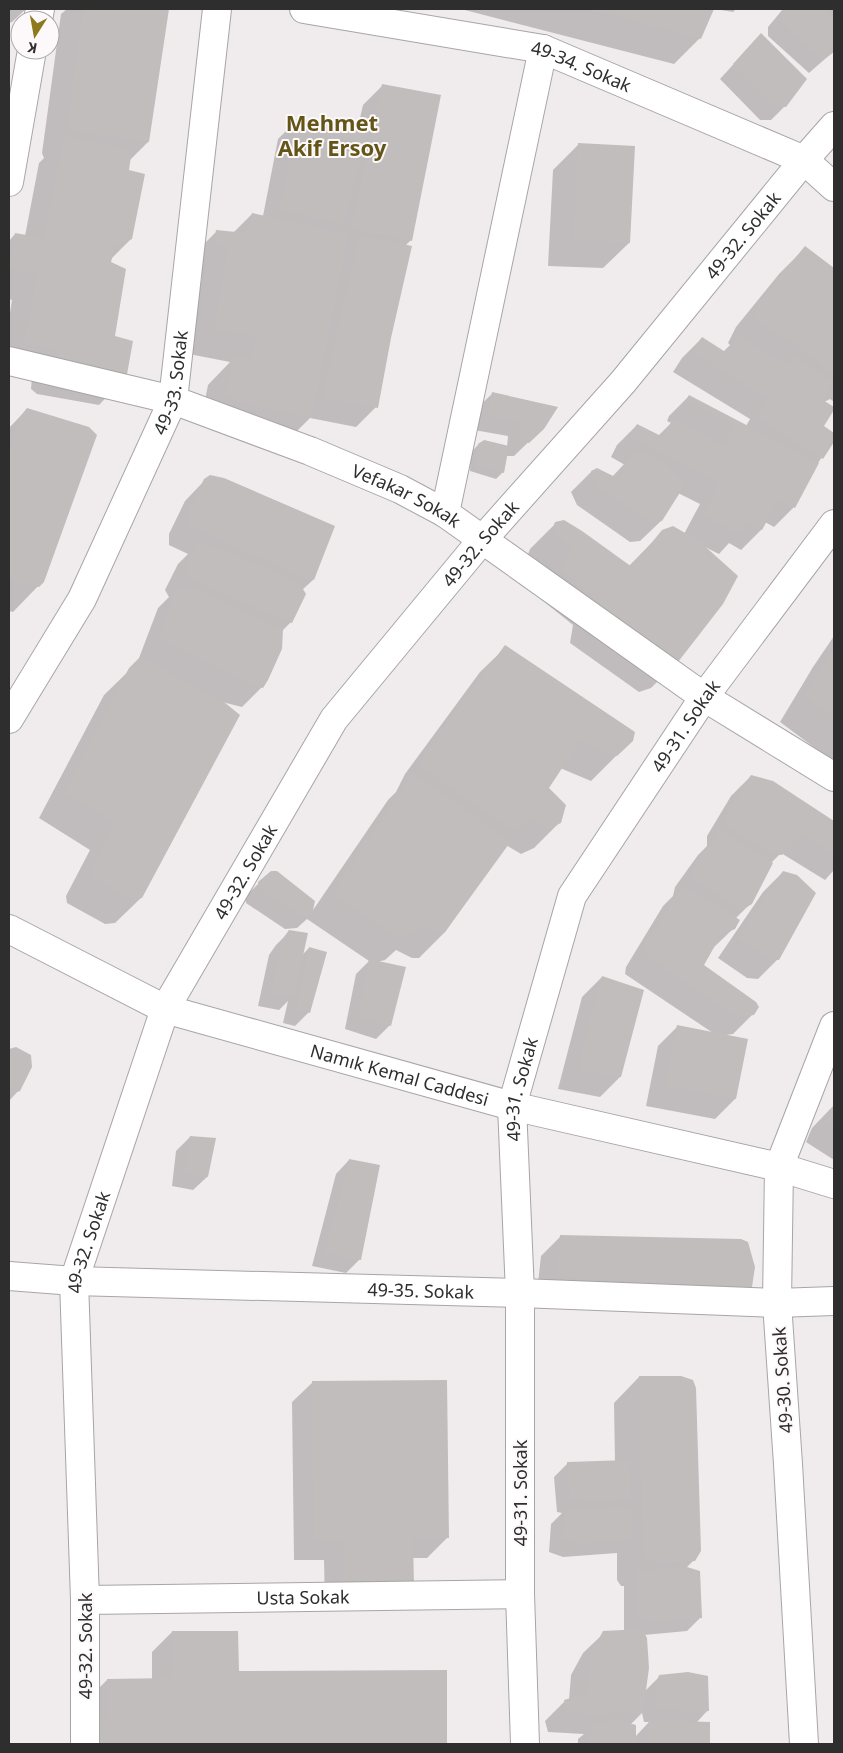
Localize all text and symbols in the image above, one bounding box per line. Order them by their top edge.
north arrow [10,10,60,60]
street label: 49-34. Sokak [530,35,635,97]
text: K [25,38,39,58]
district label: Mehmet Akif Ersoy [278,107,387,162]
street label: 49-32. Sokak [700,186,786,284]
street label: 49-33. Sokak [147,329,193,438]
street label: Vefakar Sokak [348,458,466,533]
street label: 49-32. Sokak [436,495,524,592]
street label: 49-31. Sokak [645,674,725,777]
street label: 49-32. Sokak [208,819,282,924]
street label: 49-31. Sokak [500,1034,543,1142]
street label: Namık Kemal Caddesi [308,1038,492,1111]
street label: 49-32. Sokak [62,1188,115,1294]
street label: 49-35. Sokak [367,1277,475,1304]
street label: 49-30. Sokak [766,1326,798,1434]
street label: 49-31. Sokak [508,1439,532,1546]
street label: Usta Sokak [256,1584,350,1610]
street label: 49-32. Sokak [73,1592,97,1699]

